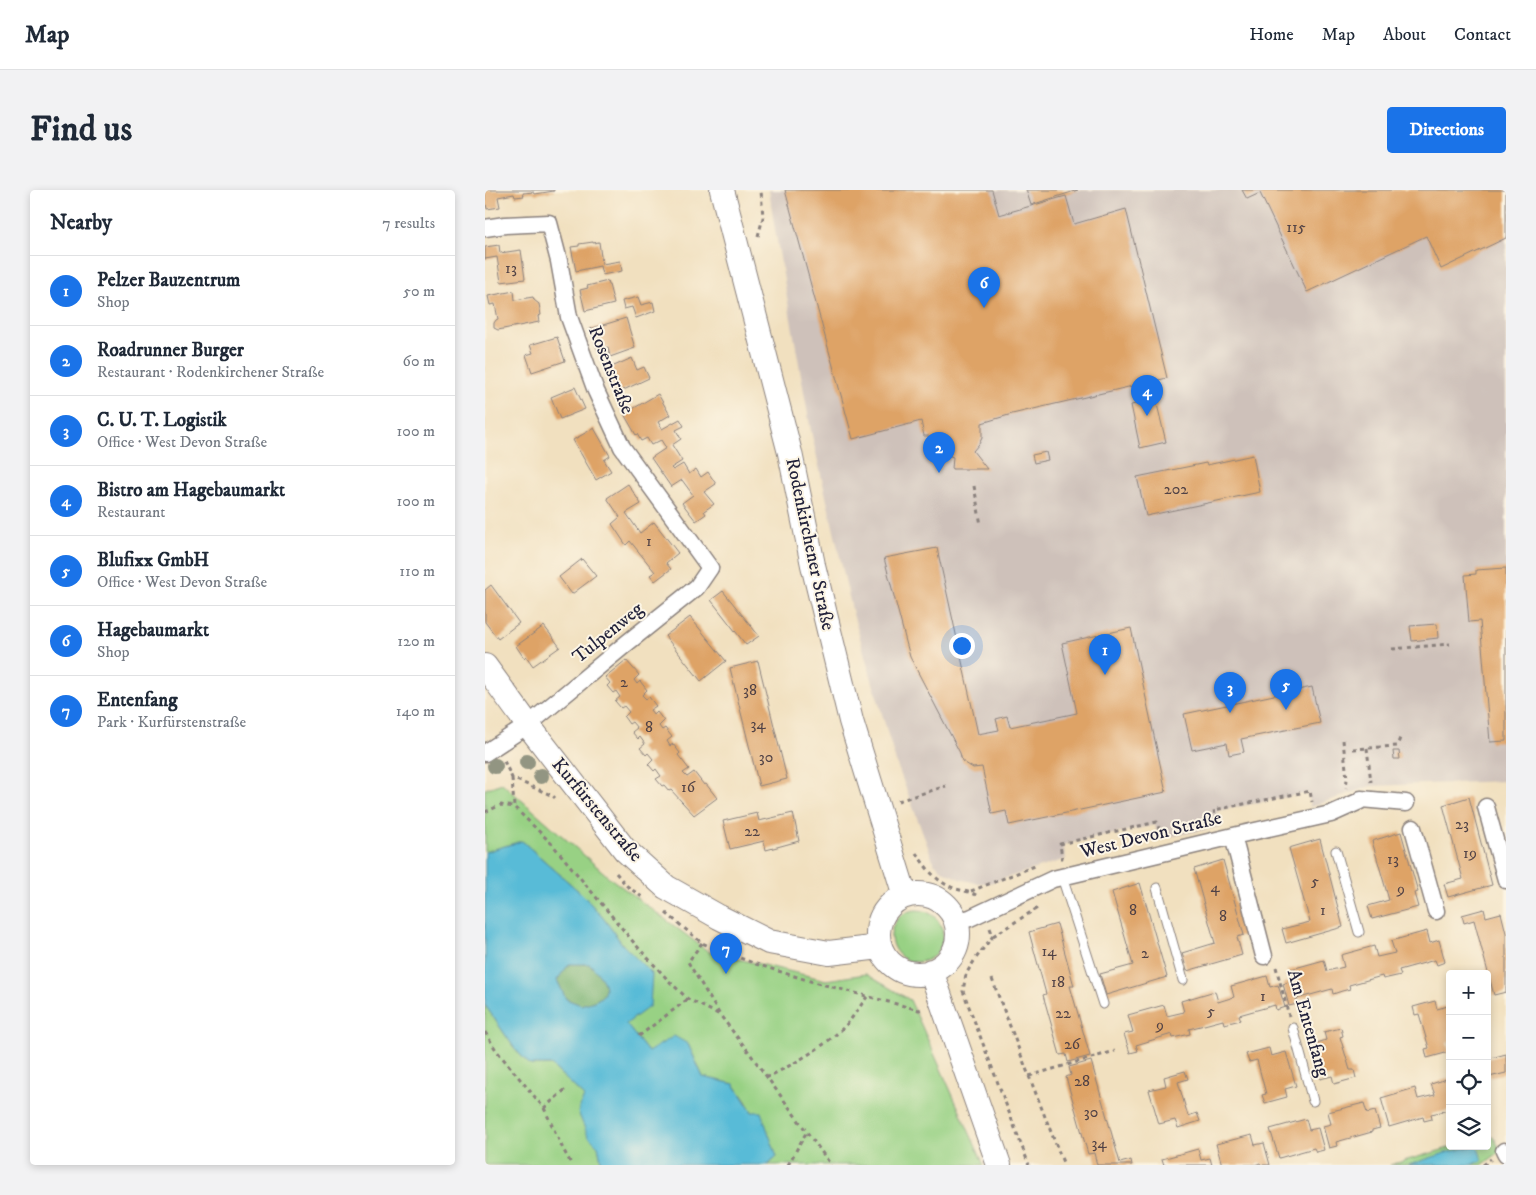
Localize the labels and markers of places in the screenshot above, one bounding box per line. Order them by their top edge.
pin: 6 [968,267,1000,308]
pin: 4 [1131,375,1163,416]
pin: 2 [923,432,955,473]
pin: 1 [1089,634,1121,675]
pin: 5 [1270,669,1302,710]
pin: 3 [1214,672,1246,713]
pin: 7 [710,933,742,974]

